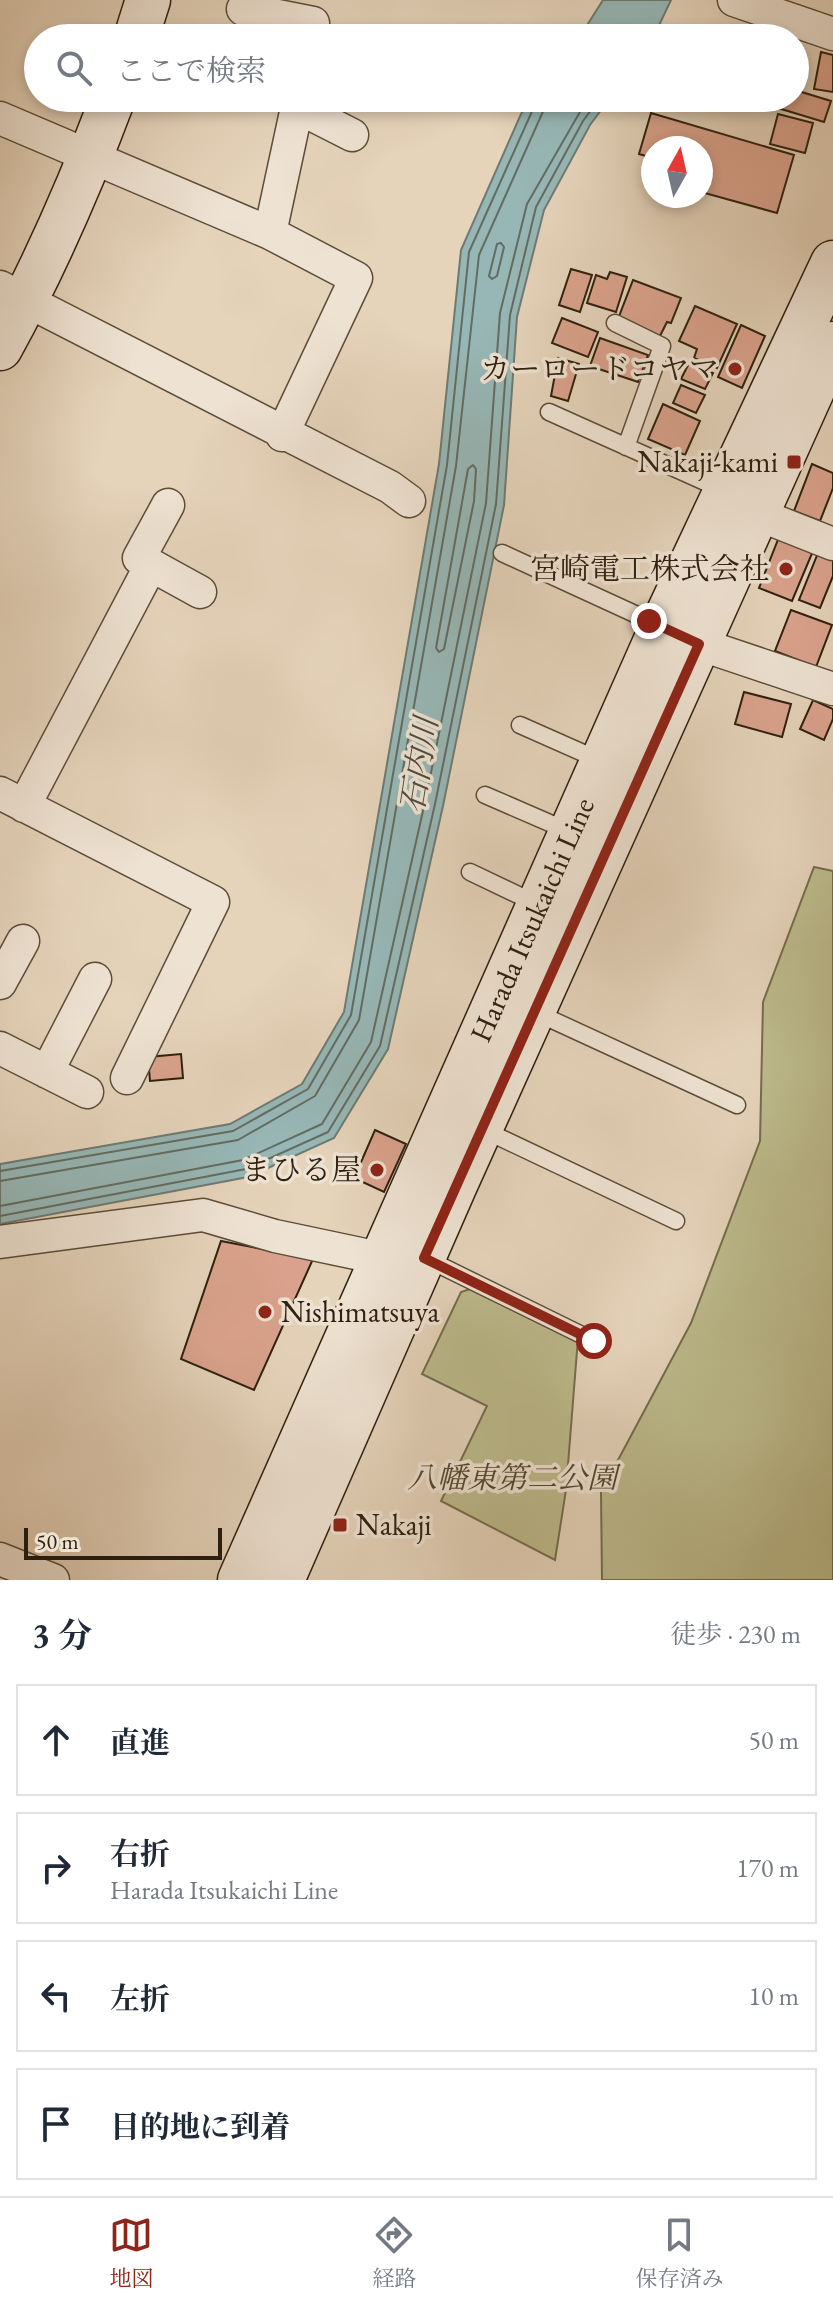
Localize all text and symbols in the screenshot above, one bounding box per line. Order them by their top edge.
search box [24,24,809,112]
icon: search [52,46,96,90]
text: ここで検索 [116,51,266,90]
north arrow [641,136,713,208]
place label: カーロードコヤマ [480,349,719,388]
marker: カーロードコヤマ [726,360,744,378]
place label: Nakaji-kami [637,442,778,481]
marker: Nakaji-kami [785,453,803,471]
place label: 宮崎電工株式会社 [530,549,770,588]
marker: 宮崎電工株式会社 [777,560,795,578]
route end [631,603,667,639]
water label: 石内川 [391,711,448,816]
street label: Harada Itsukaichi Line [461,791,603,1048]
place label: まひる屋 [241,1150,361,1189]
marker: まひる屋 [368,1161,386,1179]
place label: Nishimatsuya [281,1292,440,1331]
marker: Nishimatsuya [256,1303,274,1321]
route start [576,1323,612,1359]
park label: 八幡東第二公園 [407,1458,622,1497]
place label: Nakaji [356,1505,432,1544]
marker: Nakaji [331,1516,349,1534]
scale bar [24,1524,222,1560]
text: 50 m [36,1527,79,1556]
text: 3 分 [32,1613,92,1657]
text: 徒歩 · 230 m [671,1617,801,1651]
icon: ahead [34,1718,78,1762]
text: 直進 [110,1723,170,1762]
text: 50 m [749,1723,799,1757]
text: 右折 [110,1834,170,1873]
icon: right [34,1846,78,1890]
text: 170 m [736,1851,799,1885]
text: Harada Itsukaichi Line [110,1873,338,1907]
icon: left [34,1974,78,2018]
text: 左折 [110,1979,170,2018]
text: 10 m [749,1979,799,2013]
icon: arrive [34,2102,78,2146]
text: 目的地に到着 [110,2107,290,2146]
tab: 地図 [109,2213,154,2293]
tab: 経路 [372,2213,417,2293]
tab: 保存済み [635,2213,724,2293]

